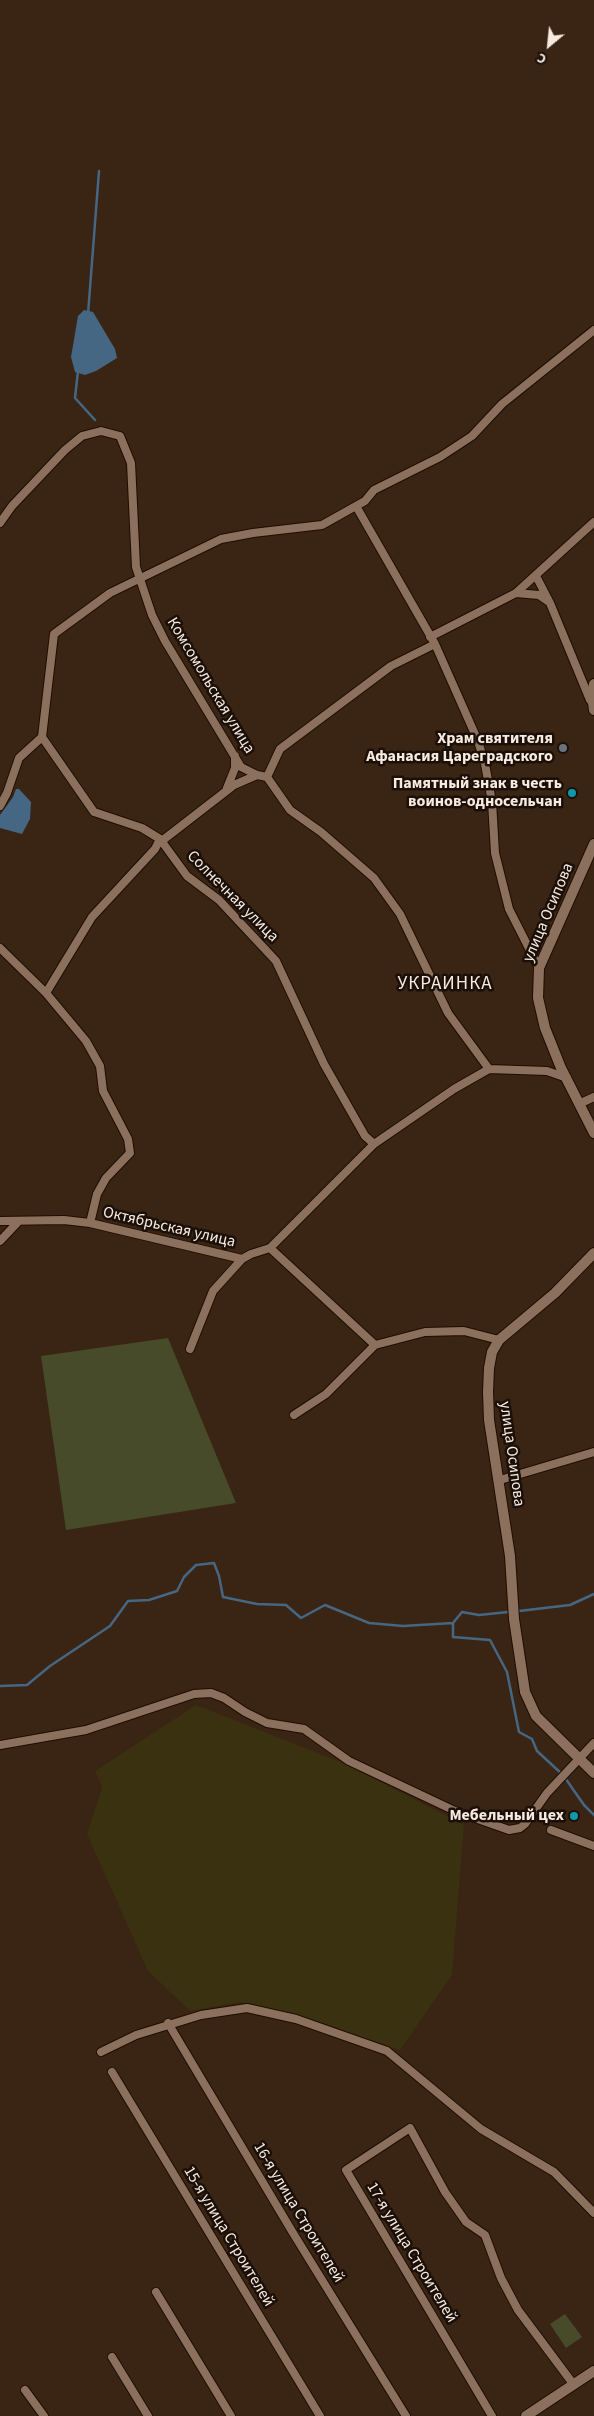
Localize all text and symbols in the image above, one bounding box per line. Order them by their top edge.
north arrow [524,20,574,70]
text: С [534,48,550,69]
street label: Комсомольская улица [162,615,258,757]
place label: Храм святителя Афанасия Цареградского [366,729,553,767]
marker: Храм святителя Афанасия Цареградского [557,742,569,754]
place label: Памятный знак в честь воинов-односельчан [393,774,562,812]
marker: Памятный знак в честь воинов-односельчан [566,787,578,799]
street label: Солнечная улица [182,847,282,947]
street label: улица Осипова [519,861,579,965]
district label: УКРАИНКА [396,974,494,996]
street label: Октябрьская улица [101,1203,237,1253]
street label: улица Осипова [494,1400,528,1508]
place label: Мебельный цех [449,1806,564,1826]
marker: Мебельный цех [568,1810,580,1822]
street label: 16-я улица Строителей [248,2139,348,2287]
street label: 15-я улица Строителей [178,2163,278,2311]
street label: 17-я улица Строителей [361,2179,461,2327]

